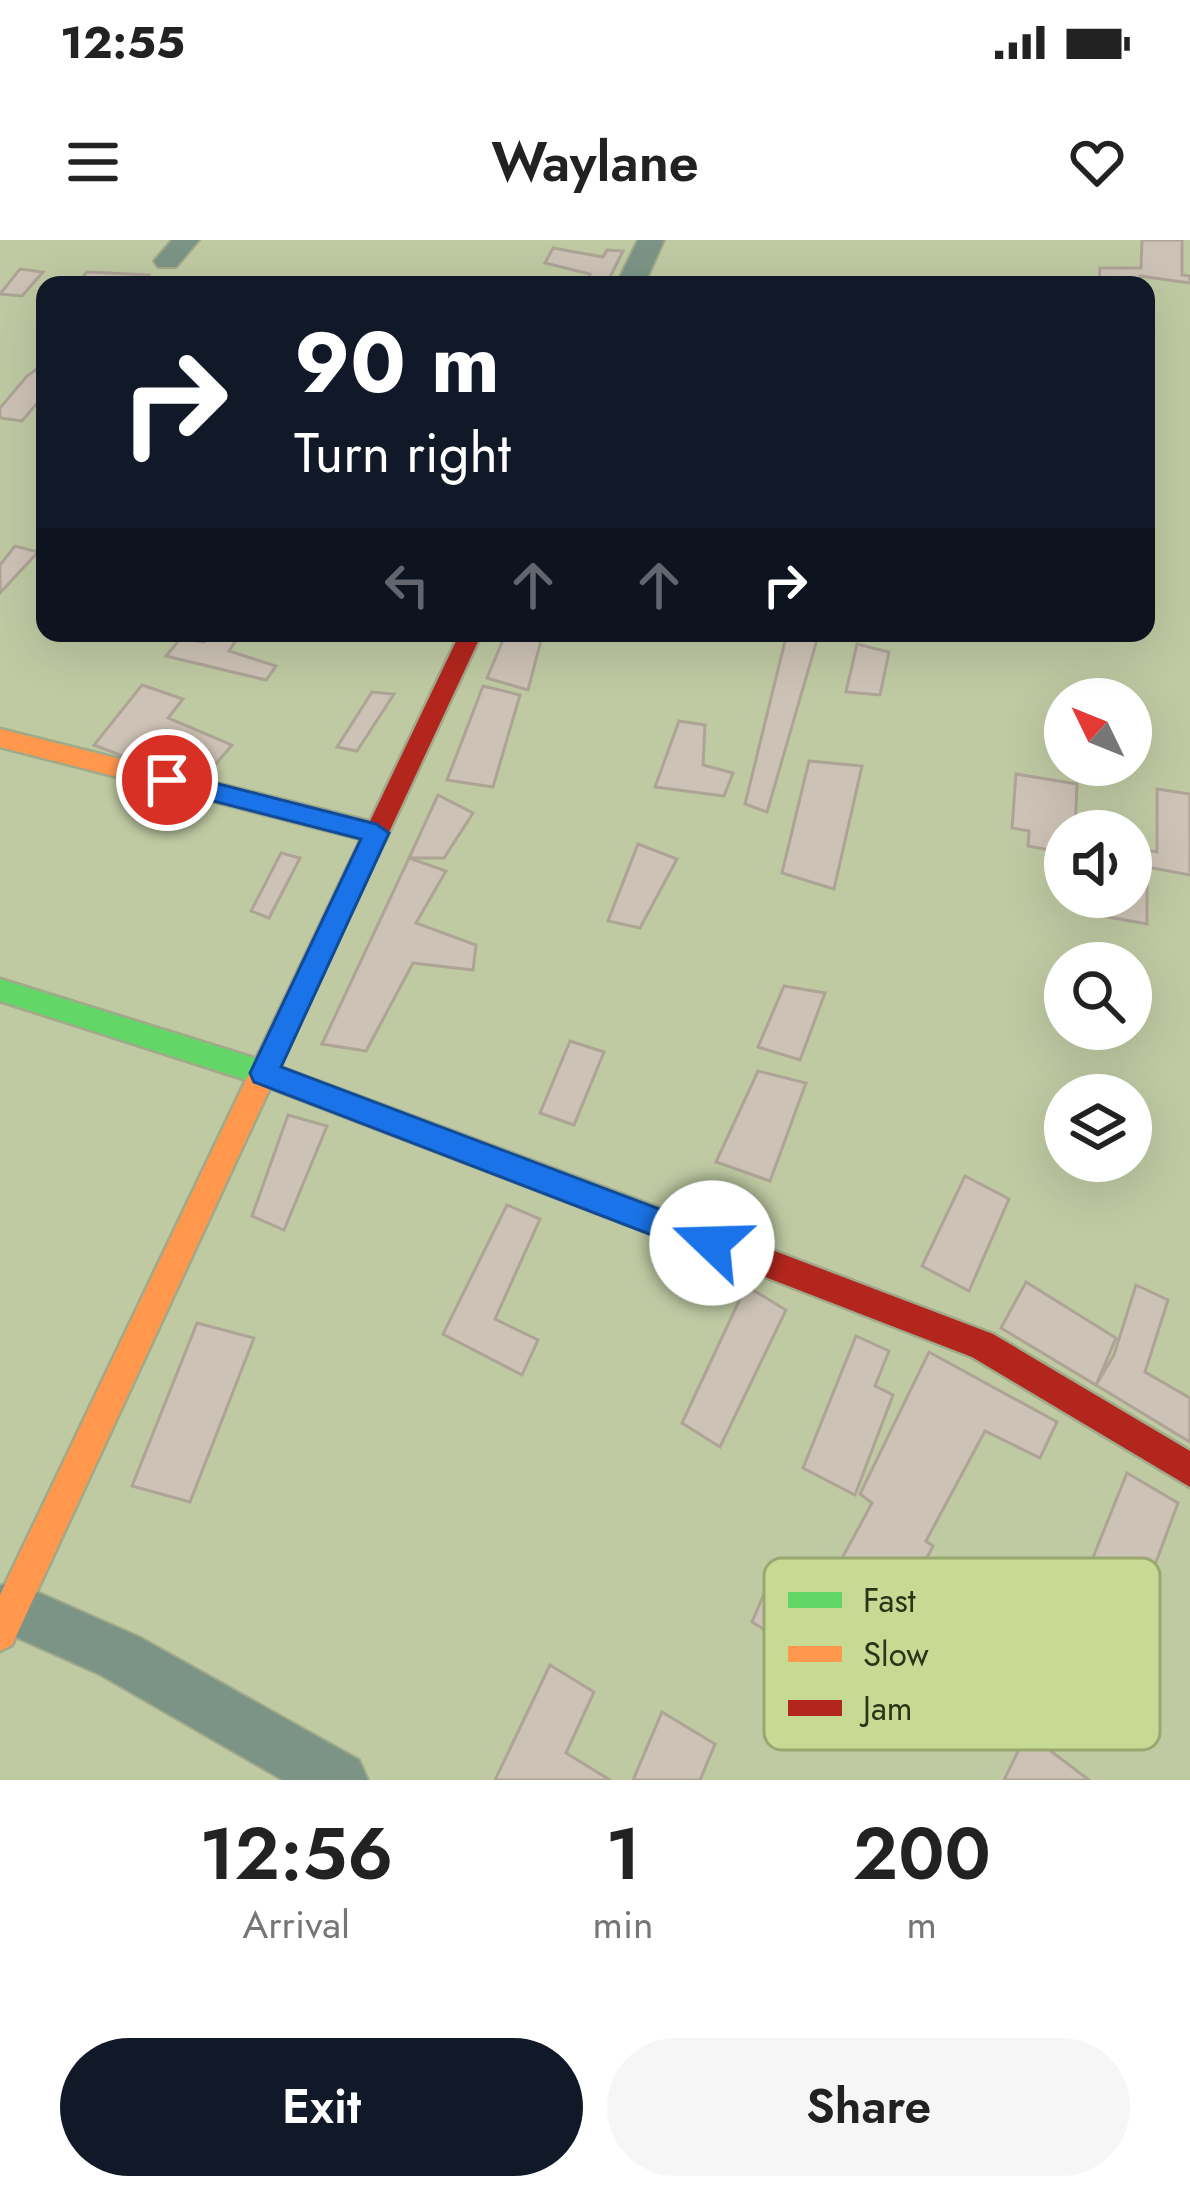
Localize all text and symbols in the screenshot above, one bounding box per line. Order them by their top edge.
text: 12:55 [60,10,185,75]
text: Waylane [491,123,699,201]
icon: menu [60,129,126,195]
icon: heart [1064,129,1130,195]
text: 90 m [294,302,500,424]
icon: right [96,324,252,480]
text: Turn right [294,414,511,492]
icon: left [374,552,440,618]
icon: ahead [500,552,566,618]
icon: ahead [626,552,692,618]
icon: right [752,552,818,618]
north arrow [1044,678,1152,786]
map controls [1044,678,1152,1182]
pin [116,729,218,831]
icon: arrive [134,747,200,813]
button: sound [1044,810,1152,918]
button: search [1044,942,1152,1050]
button: layers [1044,1074,1152,1182]
position arrow [649,1180,775,1306]
legend [764,1558,1160,1750]
text: Fast [863,1577,916,1624]
text: Slow [863,1631,929,1678]
text: Jam [859,1685,913,1732]
text: 12:56 [199,1802,393,1906]
text: 1 [605,1802,641,1906]
text: 200 [853,1802,991,1906]
text: Arrival [243,1896,350,1953]
text: min [593,1896,654,1953]
text: m [907,1896,937,1953]
button: Exit [60,2038,583,2176]
button: Share [607,2038,1130,2176]

